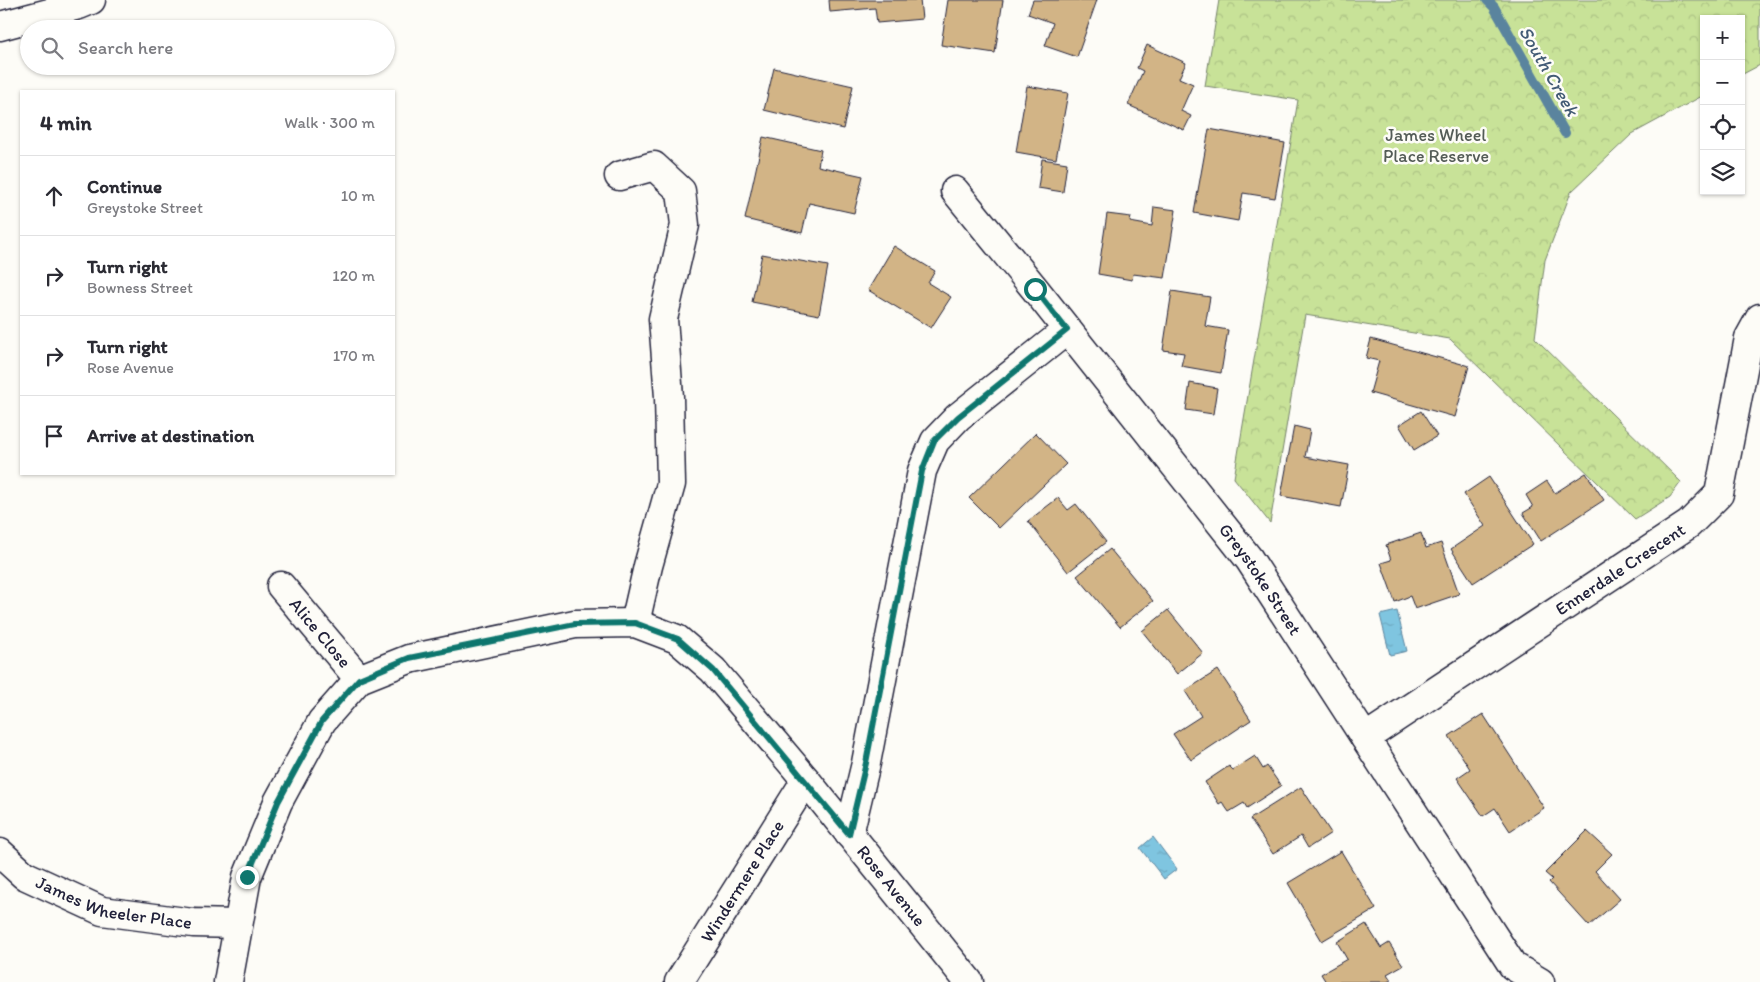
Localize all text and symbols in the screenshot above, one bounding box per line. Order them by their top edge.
map controls [1700,15,1745,195]
button: + [1700,15,1745,60]
search box [20,20,395,75]
water label: South Creek [1514,22,1584,121]
icon: search [38,34,66,62]
text: Search here [78,36,173,59]
button: − [1700,60,1745,105]
button: locate [1700,105,1745,150]
text: 4 min [40,110,92,135]
text: Walk · 300 m [284,113,375,132]
park label: James Wheel Place Reserve [1383,124,1489,167]
button: layers [1700,150,1745,195]
text: Continue [87,175,162,198]
icon: ahead [40,182,68,210]
text: 10 m [341,186,375,205]
text: Greystoke Street [87,198,203,217]
text: Turn right [87,255,168,278]
icon: right [40,262,68,290]
text: 120 m [332,266,375,285]
text: Bowness Street [87,278,193,297]
route start [1024,278,1047,301]
text: Turn right [87,335,168,358]
icon: right [40,342,68,370]
text: 170 m [333,346,375,365]
text: Rose Avenue [87,358,174,377]
icon: arrive [40,422,68,450]
text: Arrive at destination [87,424,254,447]
street label: Ennerdale Crescent [1551,518,1690,620]
street label: Greystoke Street [1214,519,1306,639]
street label: Alice Close [285,593,356,672]
street label: Windermere Place [696,816,789,946]
street label: Rose Avenue [852,841,931,931]
route end [236,866,259,889]
street label: James Wheeler Place [32,871,193,934]

